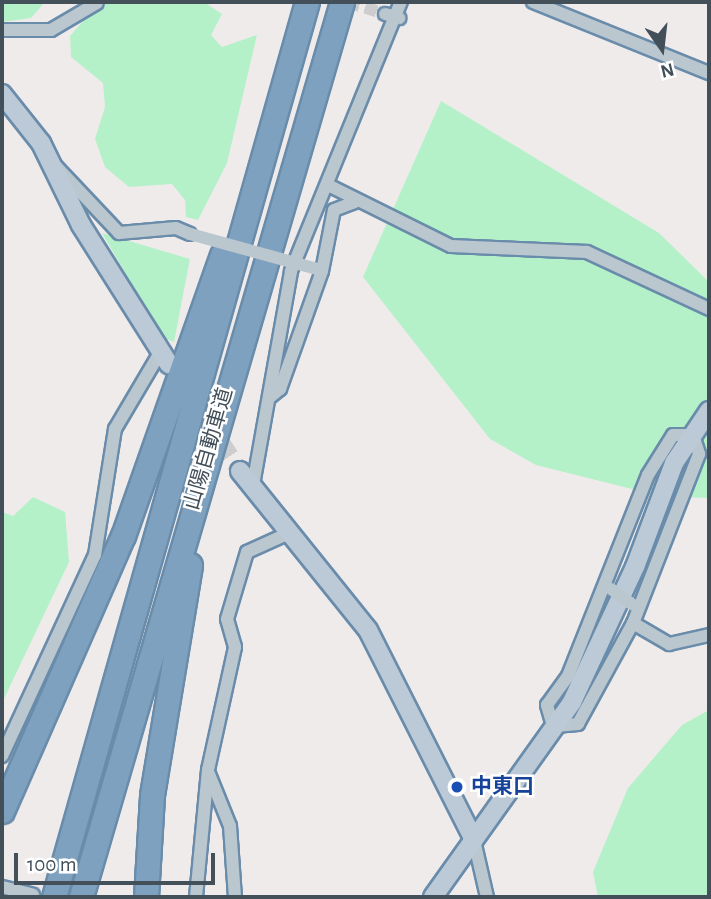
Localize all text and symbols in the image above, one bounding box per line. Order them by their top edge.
north arrow [627,14,697,84]
text: N [658,59,676,81]
street label: 山陽自動車道 [180,385,238,513]
place label: 中東口 [471,774,534,800]
marker: 中東口 [449,779,465,795]
scale bar [18,839,219,883]
text: 100 m [27,854,77,875]

